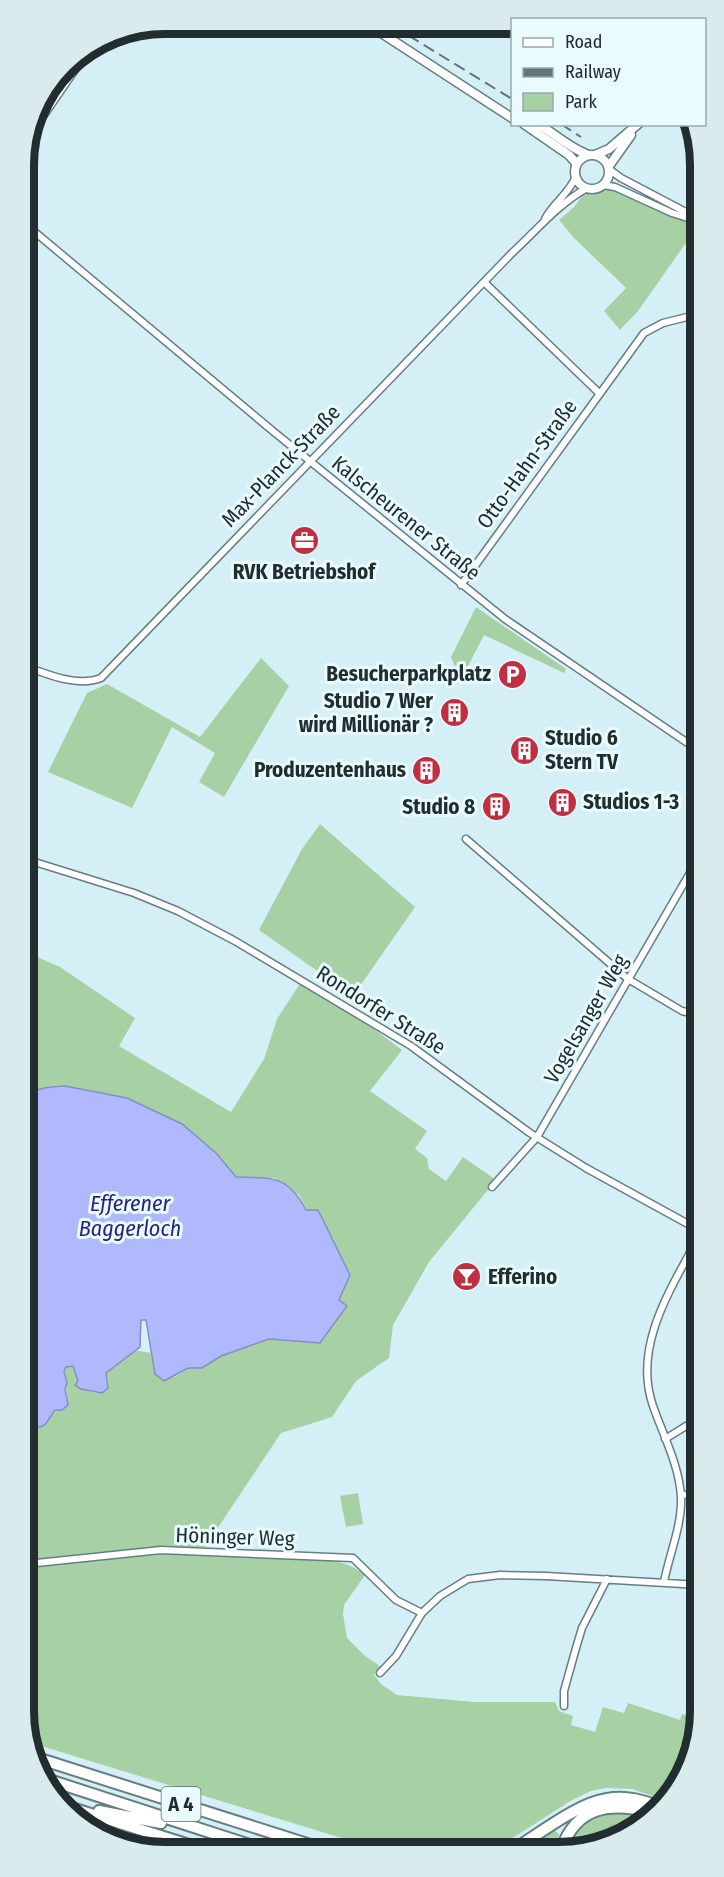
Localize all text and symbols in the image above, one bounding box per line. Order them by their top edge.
legend [511,18,706,126]
text: Road [565,31,602,53]
text: Railway [565,61,621,83]
text: Park [565,91,598,113]
street label: Otto-Hahn-Straße [471,394,583,534]
street label: Max-Planck-Straße [216,399,346,533]
street label: Kalscheurener Straße [326,450,486,586]
office icon: RVK Betriebshof [288,525,320,557]
place label: RVK Betriebshof [233,559,377,585]
parking icon: Besucherparkplatz [496,658,528,690]
place label: Besucherparkplatz [326,661,491,687]
place label: Studio 7 Wer wird Millionär ? [299,688,434,738]
building icon: Studio 7 Wer wird Millionär ? [438,697,470,729]
place label: Studio 6 Stern TV [545,725,619,775]
building icon: Studio 6 Stern TV [508,734,540,766]
building icon: Produzentenhaus [411,754,443,786]
place label: Produzentenhaus [254,757,406,783]
building icon: Studios 1-3 [546,786,578,818]
place label: Studios 1-3 [583,789,679,815]
building icon: Studio 8 [480,791,512,823]
place label: Studio 8 [402,794,475,820]
street label: Vogelsanger Weg [539,950,634,1088]
street label: Rondorfer Straße [312,960,450,1060]
water label: Efferener Baggerloch [79,1190,181,1242]
bar icon: Efferino [451,1261,483,1293]
place label: Efferino [488,1264,557,1290]
street label: Höninger Weg [175,1522,295,1552]
road number: A 4 [162,1787,201,1821]

